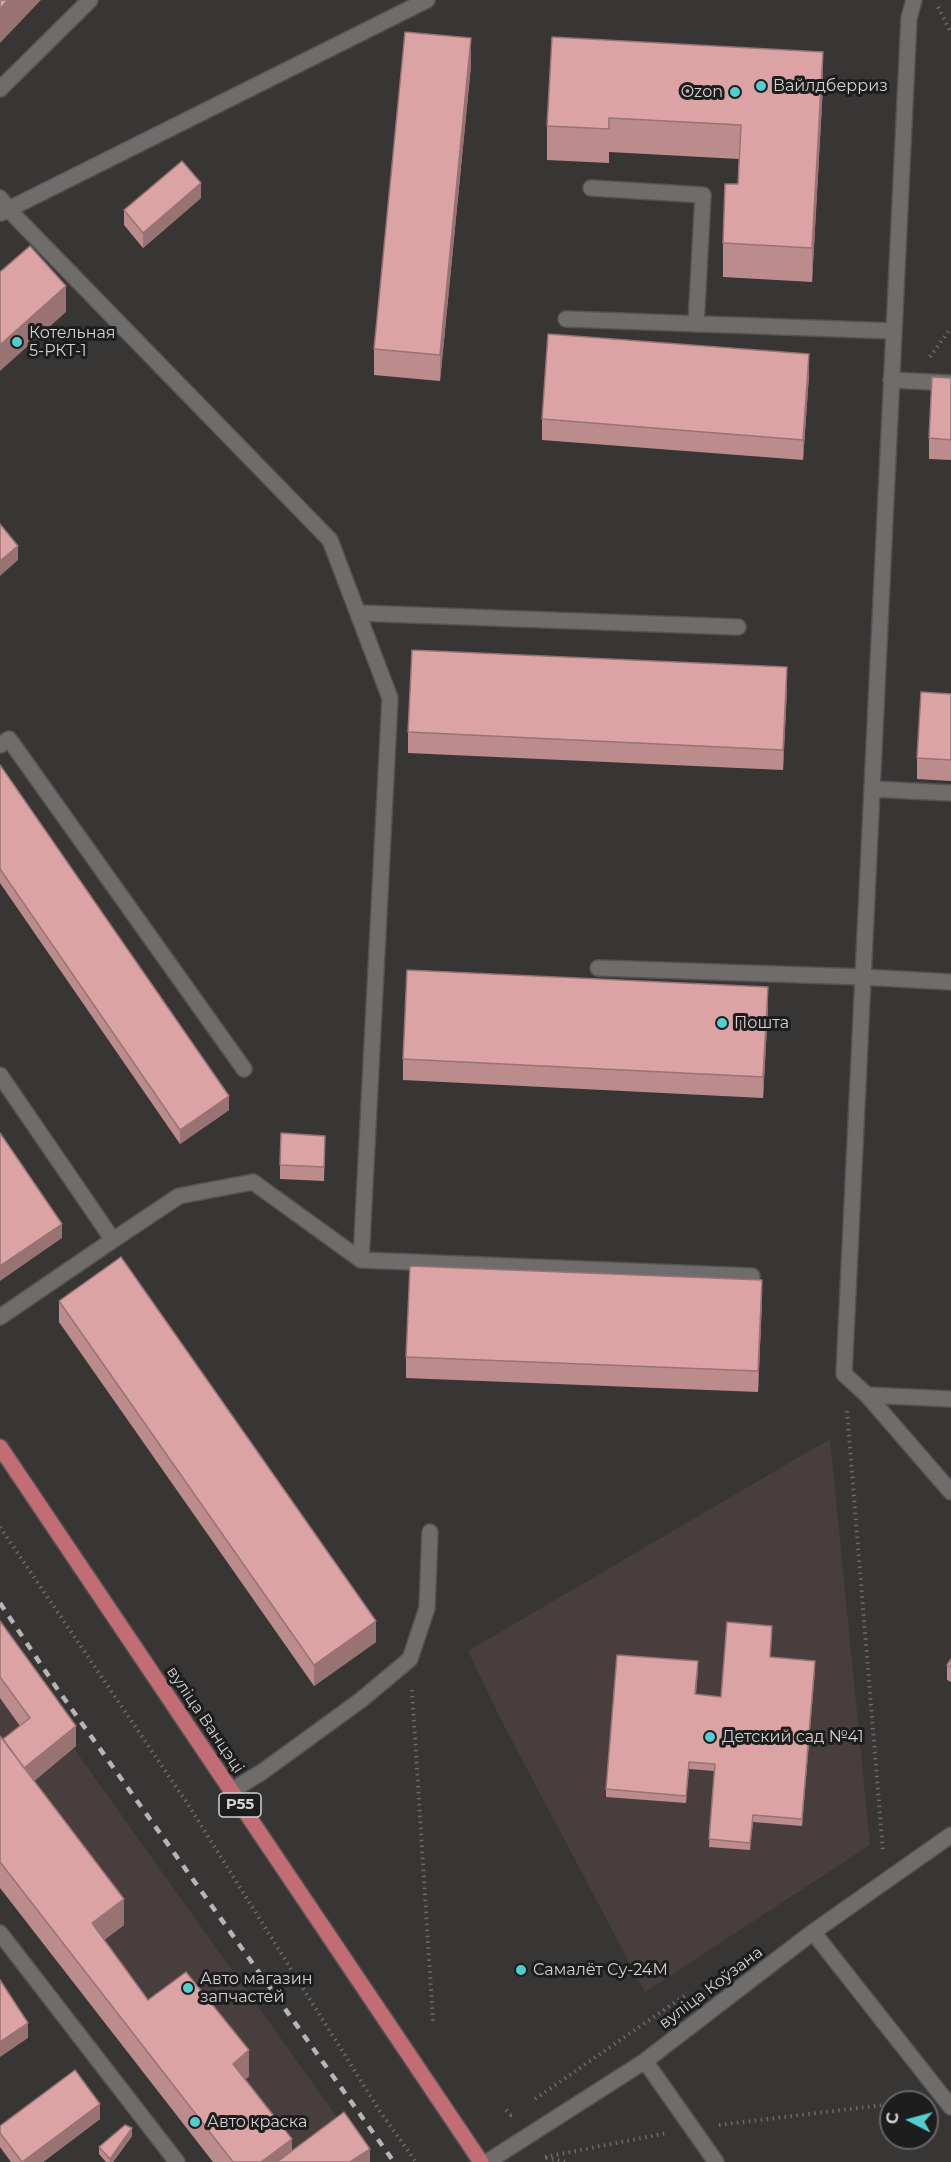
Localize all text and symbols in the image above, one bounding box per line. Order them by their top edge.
place label: Вайлдберриз [773,76,888,96]
marker: Вайлдберриз [754,79,768,93]
place label: Ozon [681,82,723,102]
marker: Ozon [728,85,742,99]
place label: Котельная 5-РКТ-1 [29,323,115,361]
marker: Котельная 5-РКТ-1 [10,335,24,349]
place label: Пошта [734,1013,789,1033]
marker: Пошта [715,1016,729,1030]
street label: вуліца Ванцэці [162,1663,248,1777]
place label: Детский сад №41 [722,1727,864,1747]
marker: Детский сад №41 [703,1730,717,1744]
road number: Р55 [219,1793,261,1817]
street label: вуліца Коўзана [655,1943,767,2033]
place label: Самалёт Су-24М [533,1960,668,1980]
marker: Самалёт Су-24М [514,1963,528,1977]
place label: Авто магазин запчастей [200,1969,312,2007]
marker: Авто магазин запчастей [181,1981,195,1995]
north arrow [879,2090,939,2150]
place label: Авто краска [207,2112,307,2132]
text: С [883,2112,903,2125]
marker: Авто краска [188,2115,202,2129]

